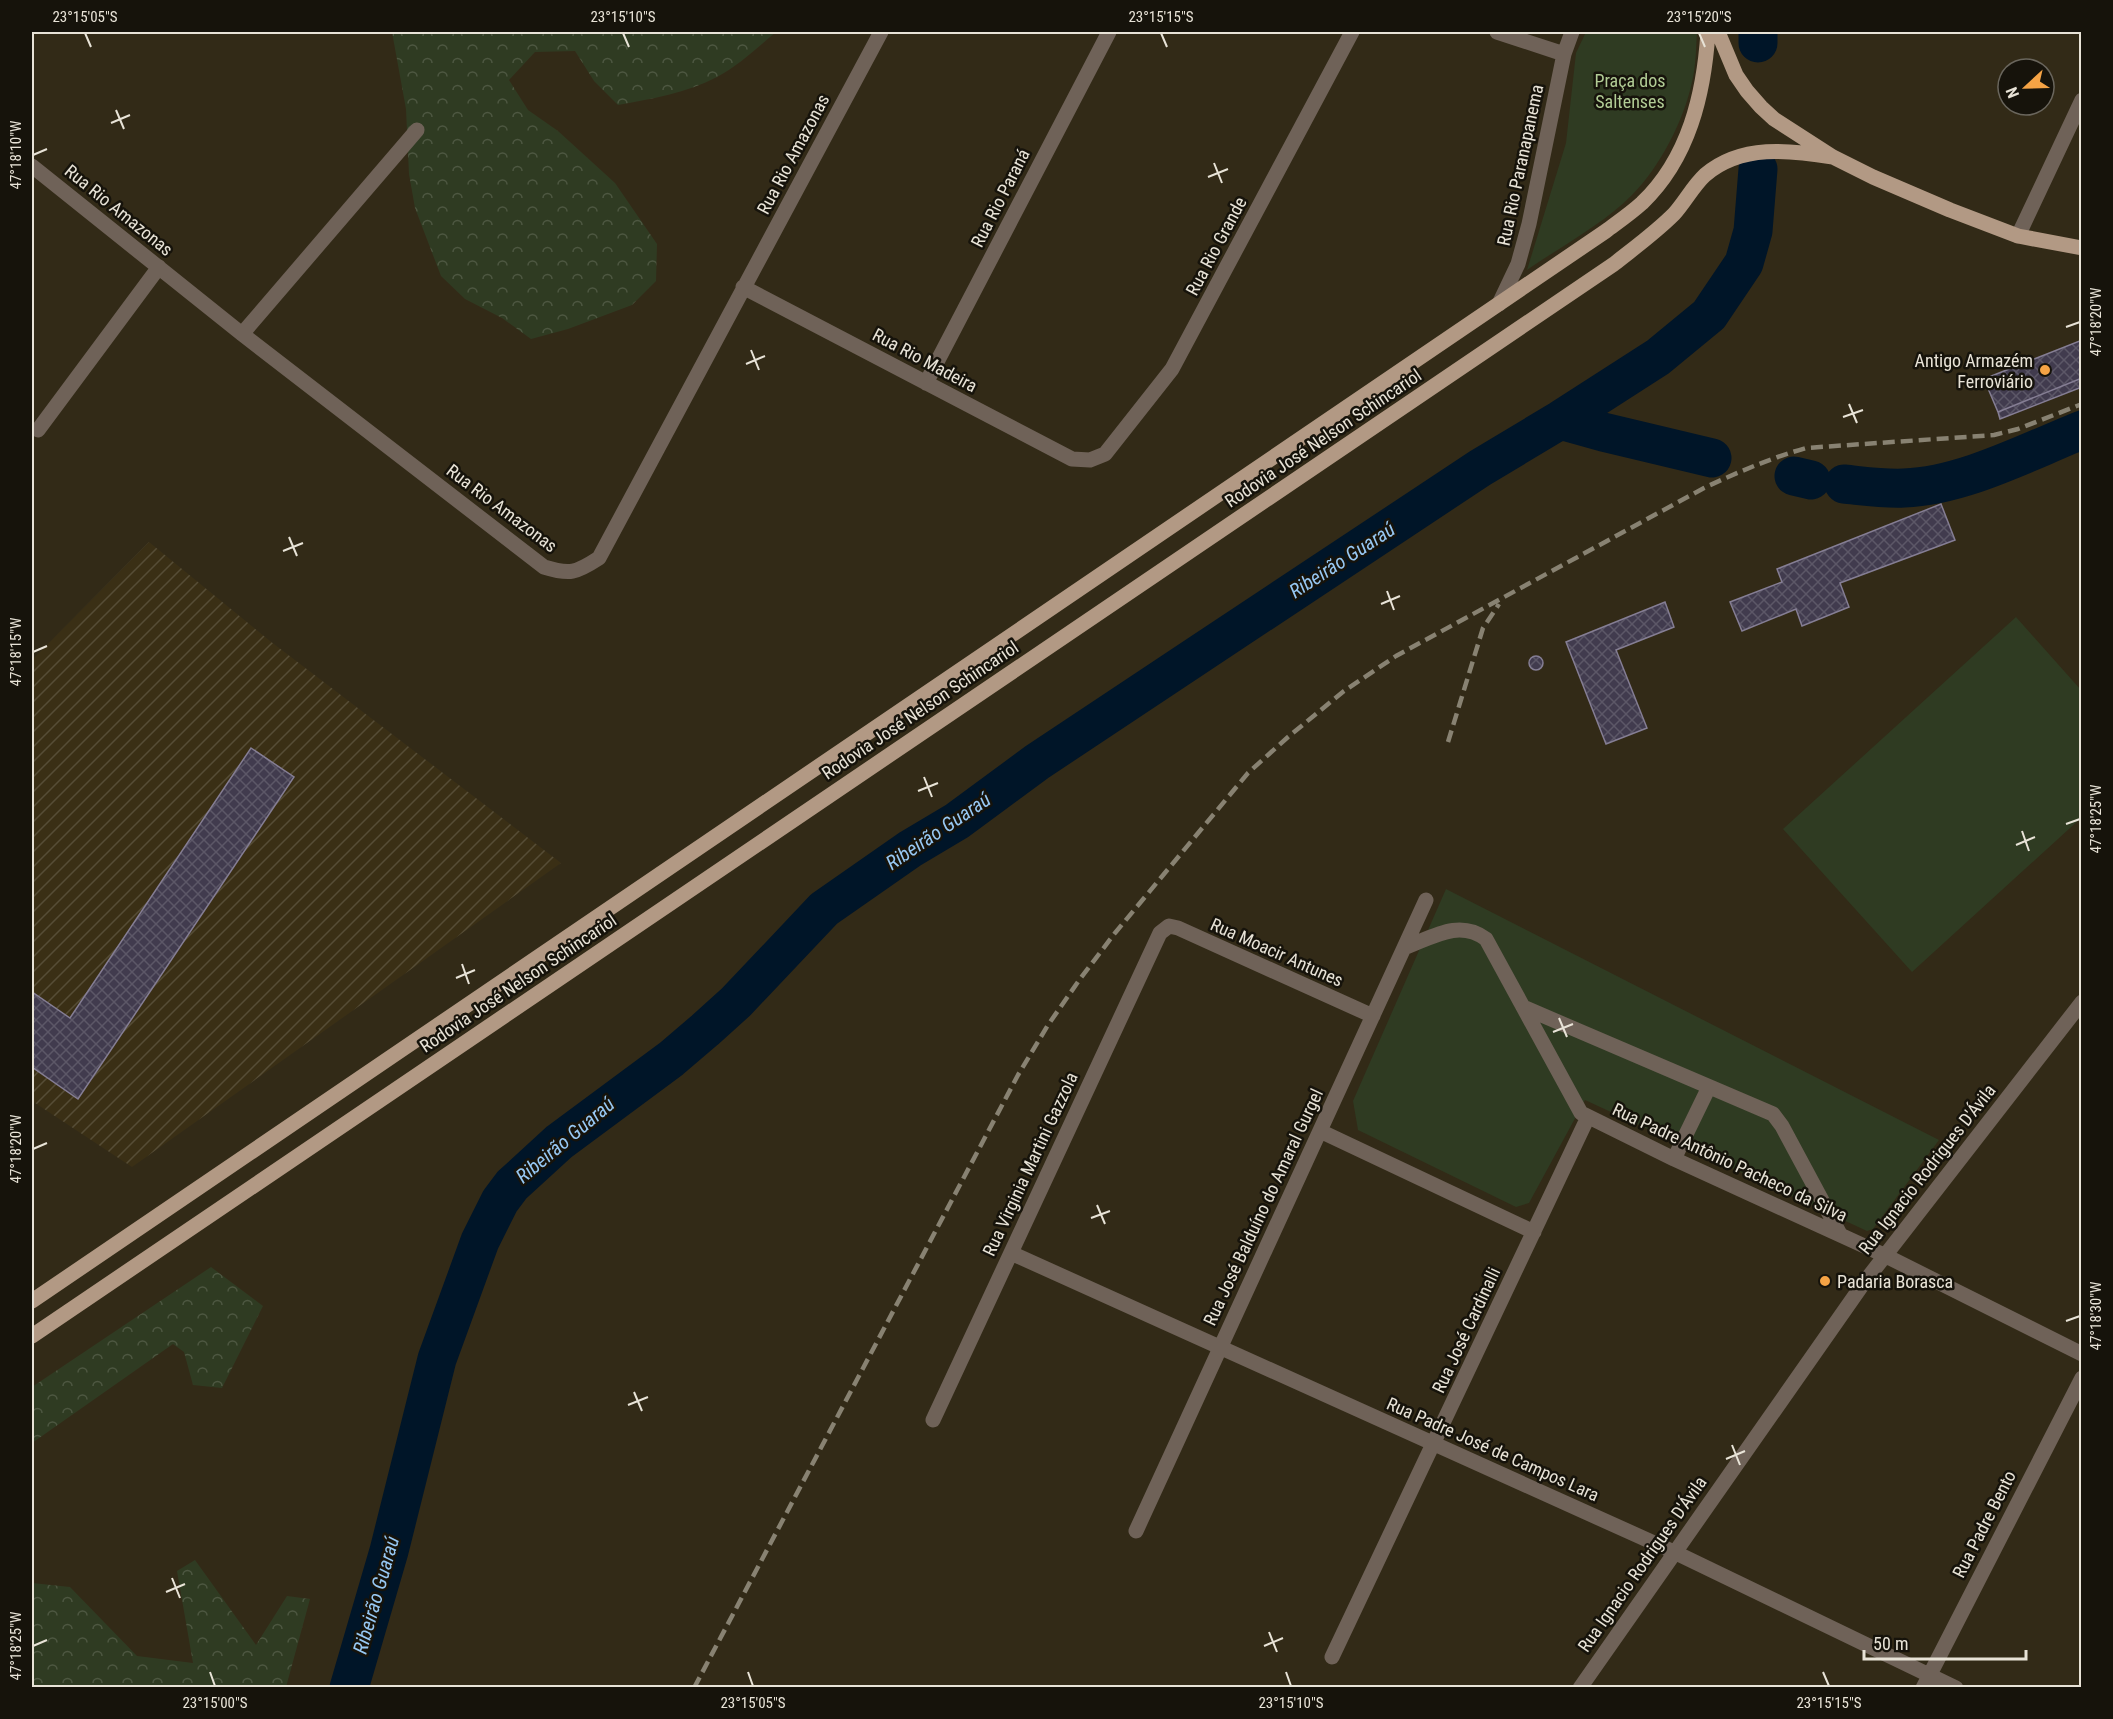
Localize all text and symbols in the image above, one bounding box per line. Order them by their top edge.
text: 23°15'05"S [52,8,118,26]
text: 23°15'10"S [590,8,656,26]
text: 23°15'15"S [1128,8,1194,26]
text: 23°15'20"S [1666,8,1732,26]
north arrow [1996,57,2056,117]
park label: Praça dos Saltenses [1595,70,1665,112]
street label: Rua Rio Paranapanema [1493,82,1547,248]
text: N [2002,84,2023,101]
street label: Rua Rio Amazonas [753,90,833,218]
text: 47°18'10"W [7,120,25,189]
street label: Rua Rio Paraná [966,145,1034,251]
street label: Rua Rio Amazonas [61,160,177,260]
street label: Rua Rio Grande [1181,193,1251,299]
text: 47°18'20"W [2087,287,2105,356]
street label: Rua Rio Madeira [869,324,981,396]
place label: Antigo Armazém Ferroviário [1915,350,2033,392]
marker: Antigo Armazém Ferroviário [2038,363,2052,377]
street label: Rodovia José Nelson Schincariol [1221,364,1425,512]
street label: Rua Rio Amazonas [443,460,561,556]
water label: Ribeirão Guaraú [1285,517,1400,603]
text: 47°18'15"W [7,617,25,686]
street label: Rodovia José Nelson Schincariol [818,636,1022,784]
text: 47°18'25"W [2087,784,2105,853]
water label: Ribeirão Guaraú [881,787,996,875]
street label: Rodovia José Nelson Schincariol [416,909,620,1057]
street label: Rua Moacir Antunes [1207,913,1347,991]
street label: Rua Virginia Martini Gazzola [978,1069,1082,1259]
street label: Rua Ignacio Rodrigues D'Ávila [1854,1080,2000,1258]
street label: Rua José Balduíno do Amaral Gurgel [1199,1085,1327,1329]
water label: Ribeirão Guaraú [511,1091,620,1188]
street label: Rua Padre Antônio Pacheco da Silva [1609,1098,1851,1226]
text: 47°18'20"W [7,1114,25,1183]
street label: Rua José Cardinalli [1428,1264,1504,1396]
place label: Padaria Borasca [1837,1271,1953,1292]
marker: Padaria Borasca [1818,1274,1832,1288]
text: 47°18'30"W [2087,1281,2105,1350]
street label: Rua Padre José de Campos Lara [1384,1393,1602,1505]
street label: Rua Padre Bento [1948,1467,2020,1581]
street label: Rua Ignacio Rodrigues D'Ávila [1573,1472,1711,1656]
water label: Ribeirão Guaraú [348,1533,404,1657]
text: 47°18'25"W [7,1611,25,1680]
scale bar [1864,1623,2026,1661]
text: 50 m [1873,1633,1908,1654]
text: 23°15'00"S [182,1694,248,1712]
text: 23°15'05"S [720,1694,786,1712]
text: 23°15'10"S [1258,1694,1324,1712]
text: 23°15'15"S [1796,1694,1862,1712]

